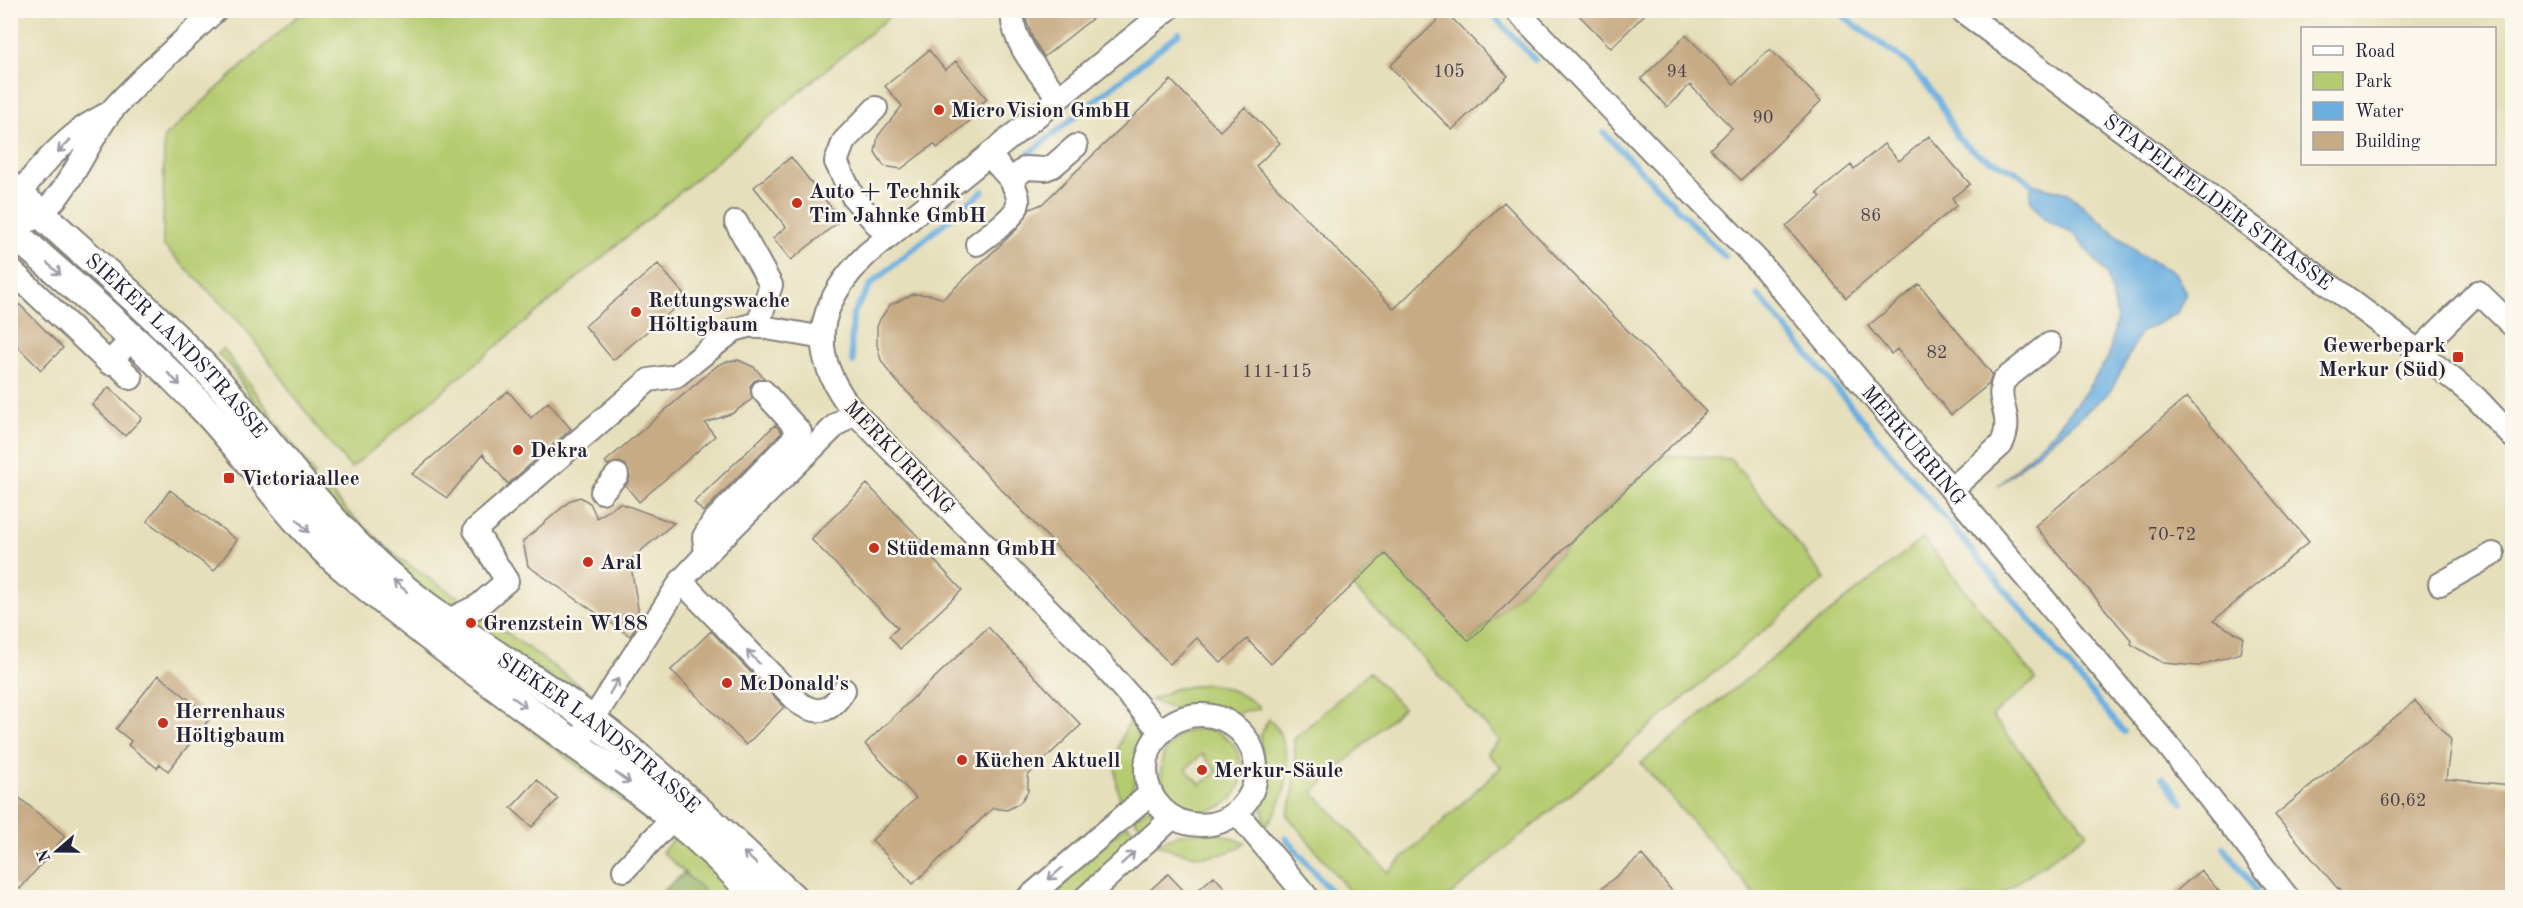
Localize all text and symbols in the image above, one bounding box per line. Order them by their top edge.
legend [2301,27,2496,165]
text: Road [2355,43,2395,61]
house number: 105 [1433,63,1465,81]
house number: 94 [1667,63,1687,81]
text: Park [2355,73,2392,91]
place label: MicroVision GmbH [951,101,1130,122]
marker: MicroVision GmbH [932,103,946,117]
text: Water [2355,103,2404,121]
house number: 90 [1753,109,1773,127]
street label: STAPELFELDER STRASSE [2099,111,2336,295]
text: Building [2355,133,2421,151]
one-way arrow [57,138,71,153]
place label: Auto + Technik Tim Jahnke GmbH [809,182,986,227]
marker: Auto + Technik Tim Jahnke GmbH [790,196,804,210]
house number: 86 [1861,207,1881,225]
street label: SIEKER LANDSTRASSE [81,250,270,443]
one-way arrow [46,262,61,276]
place label: Rettungswache Höltigbaum [648,291,790,336]
marker: Rettungswache Höltigbaum [629,305,643,319]
place label: Gewerbepark Merkur (Süd) [2319,336,2446,381]
house number: 82 [1927,344,1947,362]
marker: Gewerbepark Merkur (Süd) [2451,350,2465,364]
house number: 111-115 [1242,363,1312,381]
one-way arrow [166,372,181,387]
street label: MERKURRING [1857,382,1969,510]
street label: MERKURRING [840,397,958,519]
place label: Dekra [530,441,588,462]
marker: Dekra [511,443,525,457]
place label: Victoriaallee [241,469,360,490]
marker: Victoriaallee [222,471,236,485]
one-way arrow [295,518,310,533]
house number: 70-72 [2148,526,2196,544]
place label: Stüdemann GmbH [886,539,1056,560]
marker: Stüdemann GmbH [867,541,881,555]
place label: Aral [600,553,642,574]
marker: Aral [581,555,595,569]
one-way arrow [392,579,408,592]
place label: Grenzstein W188 [483,614,648,635]
marker: Grenzstein W188 [464,616,478,630]
one-way arrow [746,649,760,664]
street label: SIEKER LANDSTRASSE [493,650,703,818]
place label: McDonald's [739,674,849,695]
marker: McDonald's [720,676,734,690]
one-way arrow [608,678,620,695]
one-way arrow [511,696,527,709]
place label: Herrenhaus Höltigbaum [175,702,285,747]
marker: Herrenhaus Höltigbaum [156,716,170,730]
place label: Küchen Aktuell [974,751,1120,772]
marker: Küchen Aktuell [955,753,969,767]
place label: Merkur-Säule [1214,761,1344,782]
marker: Merkur-Säule [1195,763,1209,777]
one-way arrow [615,772,631,784]
house number: 60,62 [2380,792,2426,810]
north arrow [27,821,87,881]
text: N [35,846,54,864]
one-way arrow [743,851,758,865]
one-way arrow [1120,851,1135,865]
one-way arrow [1047,867,1063,880]

